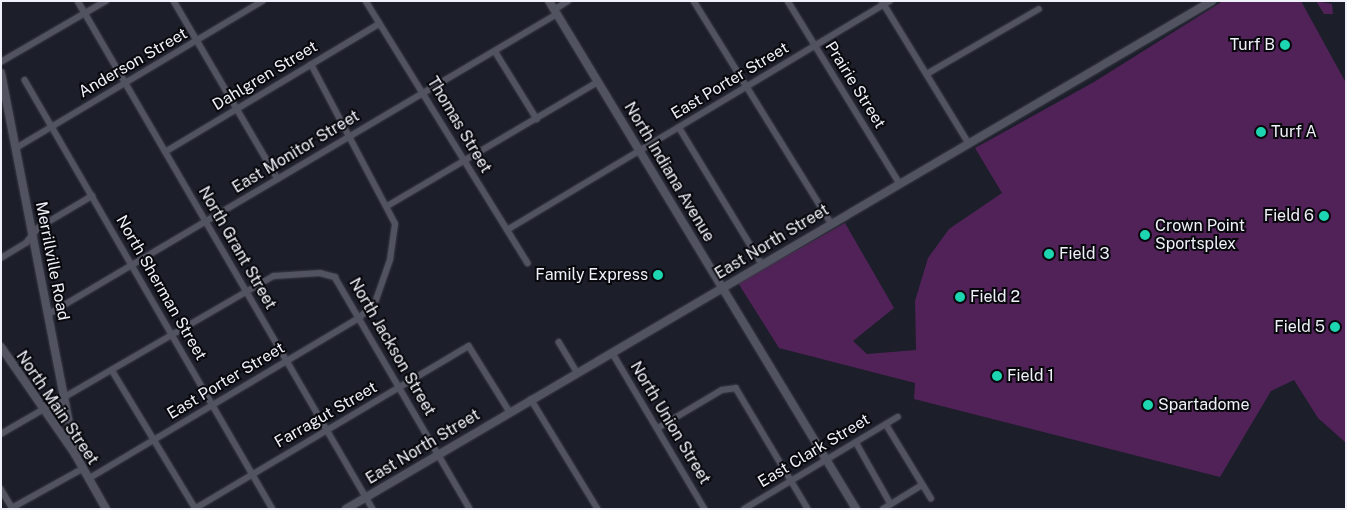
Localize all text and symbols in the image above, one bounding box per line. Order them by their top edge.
street label: Anderson Street [75,24,191,102]
place label: Turf B [1230,35,1275,55]
street label: Dahlgren Street [209,37,321,115]
street label: East Porter Street [668,38,792,124]
street label: Prairie Street [821,38,889,132]
marker: Turf B [1279,39,1291,51]
street label: Thomas Street [423,73,495,177]
street label: North Indiana Avenue [620,99,718,245]
street label: East Monitor Street [229,106,363,198]
place label: Turf A [1271,122,1317,142]
marker: Turf A [1255,126,1267,138]
street label: North Grant Street [194,183,280,313]
street label: Merrillville Road [31,200,73,322]
street label: East North Street [711,200,833,284]
place label: Field 6 [1264,206,1314,226]
marker: Field 6 [1318,210,1330,222]
street label: North Sherman Street [112,212,210,364]
place label: Crown Point Sportsplex [1155,216,1245,254]
marker: Crown Point Sportsplex [1139,229,1151,241]
place label: Field 3 [1059,244,1109,264]
marker: Field 3 [1043,248,1055,260]
place label: Family Express [535,265,648,285]
marker: Family Express [652,269,664,281]
street label: North Jackson Street [345,275,439,419]
place label: Field 2 [970,287,1020,307]
marker: Field 2 [954,291,966,303]
place label: Field 5 [1274,317,1325,337]
marker: Field 5 [1329,321,1341,333]
street label: East Porter Street [164,338,288,424]
street label: North Main Street [12,347,102,469]
street label: North Union Street [626,358,714,488]
place label: Field 1 [1007,366,1054,386]
marker: Field 1 [991,370,1003,382]
street label: Farragut Street [271,378,381,452]
place label: Spartadome [1158,395,1250,415]
marker: Spartadome [1142,399,1154,411]
street label: East North Street [362,405,484,489]
street label: East Clark Street [755,410,873,492]

